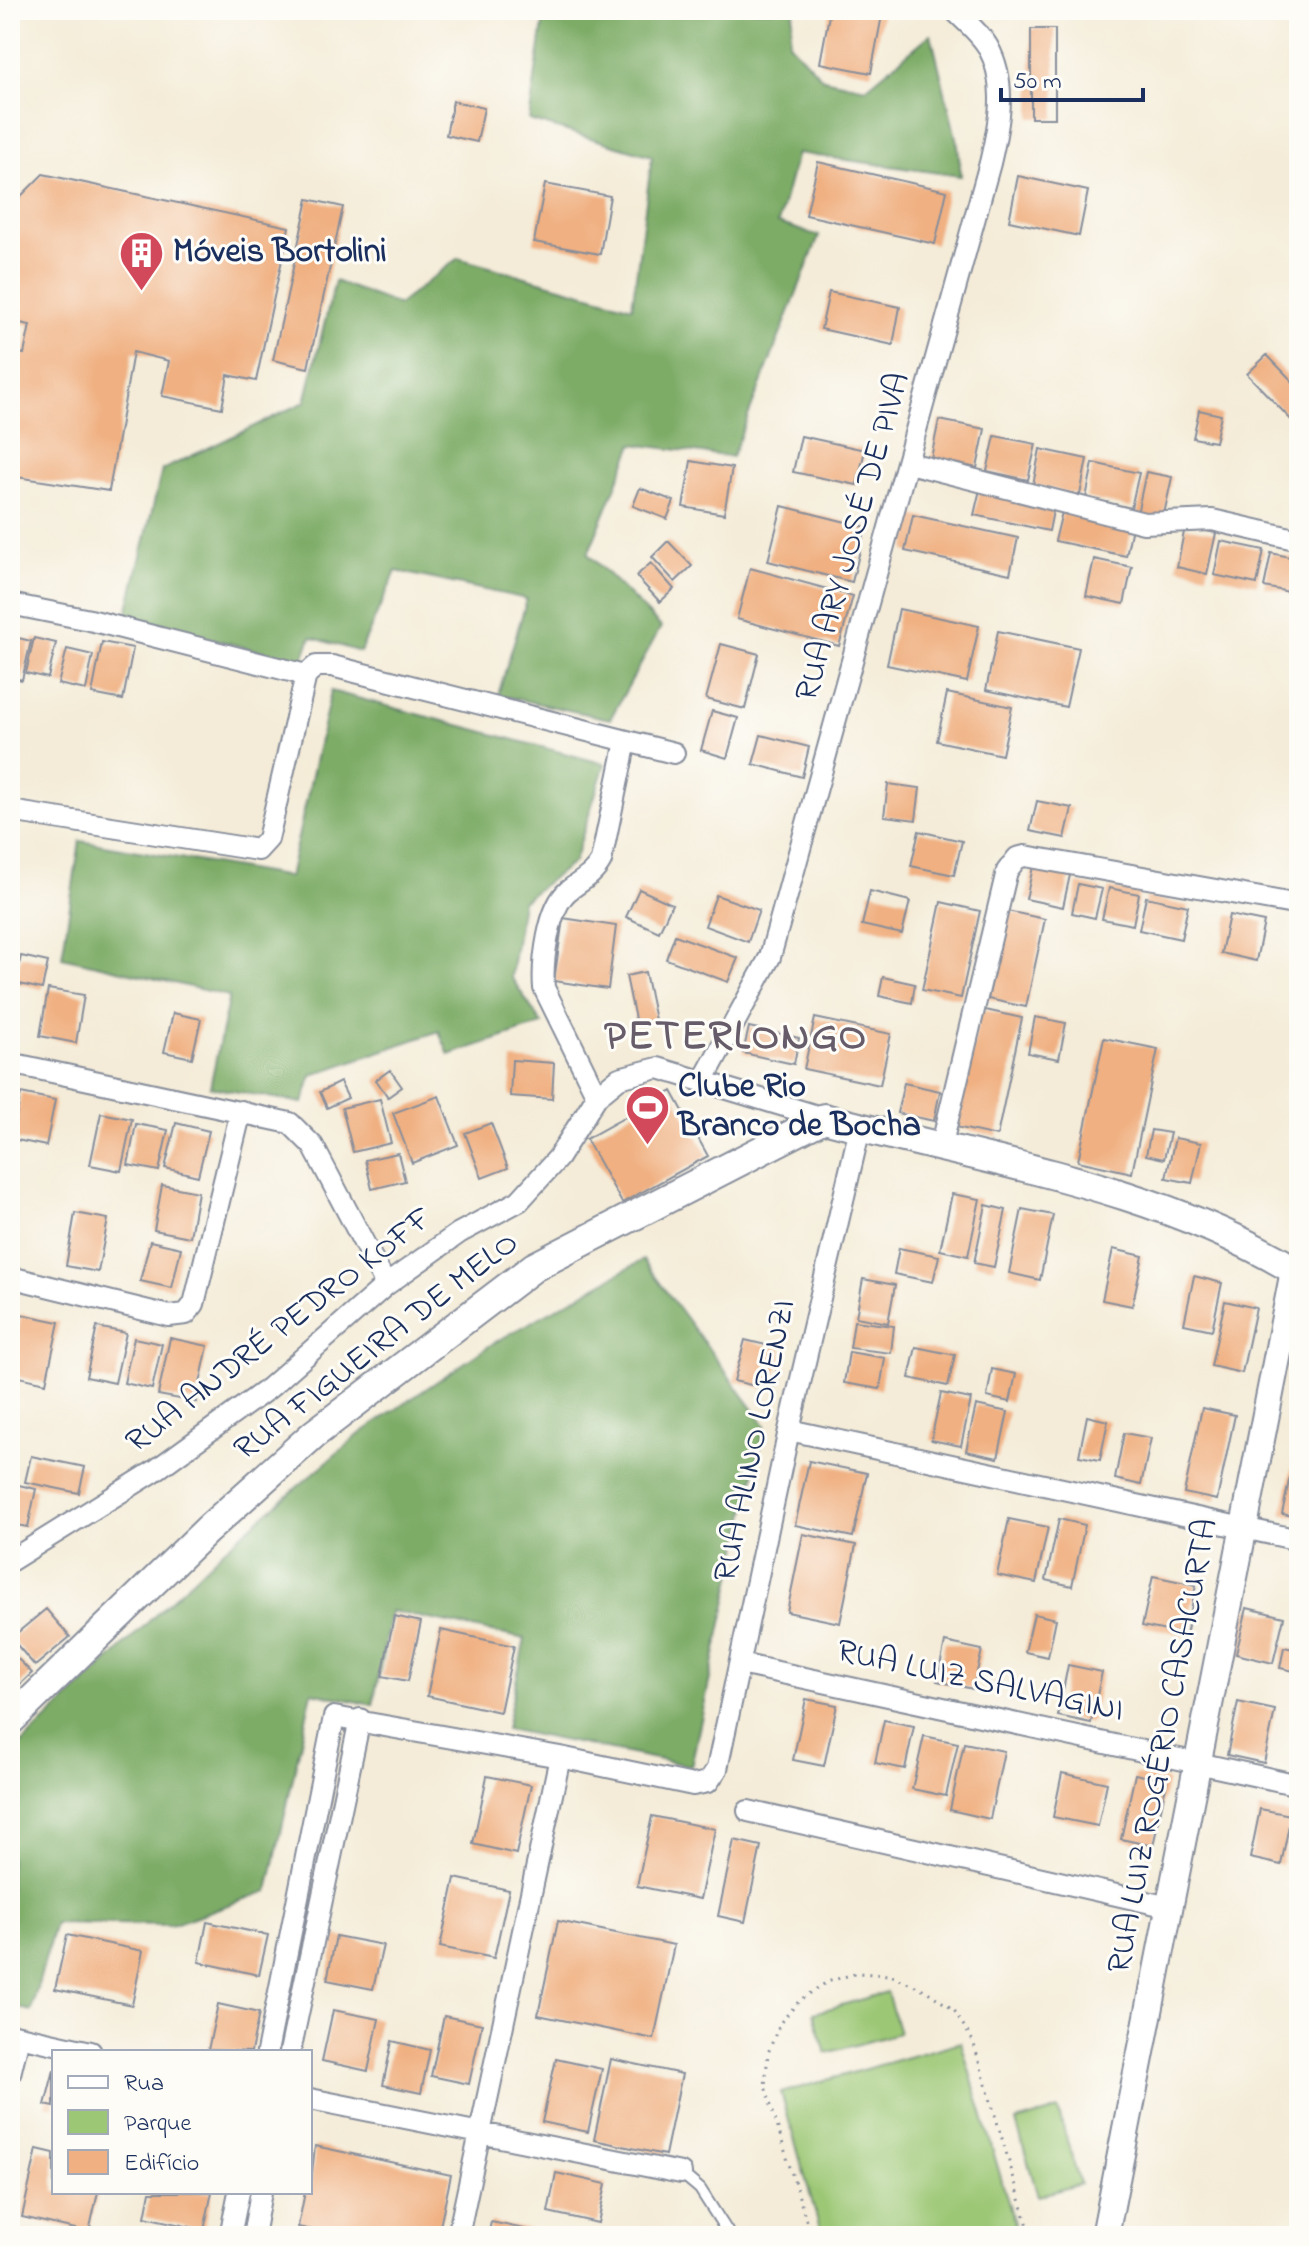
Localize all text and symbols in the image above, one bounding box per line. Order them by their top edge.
scale bar [1001,52,1143,102]
text: 50 m [1013,65,1062,100]
place label: Móveis Bortolini [173,228,387,278]
building icon: Móveis Bortolini [118,229,166,292]
street label: RUA ARY JOSÉ DE PIVA [783,367,925,707]
district label: PETERLONGO [604,1007,868,1068]
place label: Clube Rio Branco de Bocha [676,1063,921,1152]
sports icon: Clube Rio Branco de Bocha [623,1084,671,1147]
street label: RUA ANDRÉ PEDRO KOFF [116,1195,444,1467]
street label: RUA FIGUEIRA DE MELO [224,1220,530,1474]
street label: RUA ALINO LORENZI [702,1295,810,1587]
street label: RUA LUIZ ROGÉRIO CASACURTA [1095,1514,1233,1978]
street label: RUA LUIZ SALVAGINI [832,1627,1128,1737]
legend [52,2050,312,2194]
text: Rua [124,2067,164,2102]
text: Parque [124,2107,191,2142]
text: Edifício [124,2147,199,2182]

